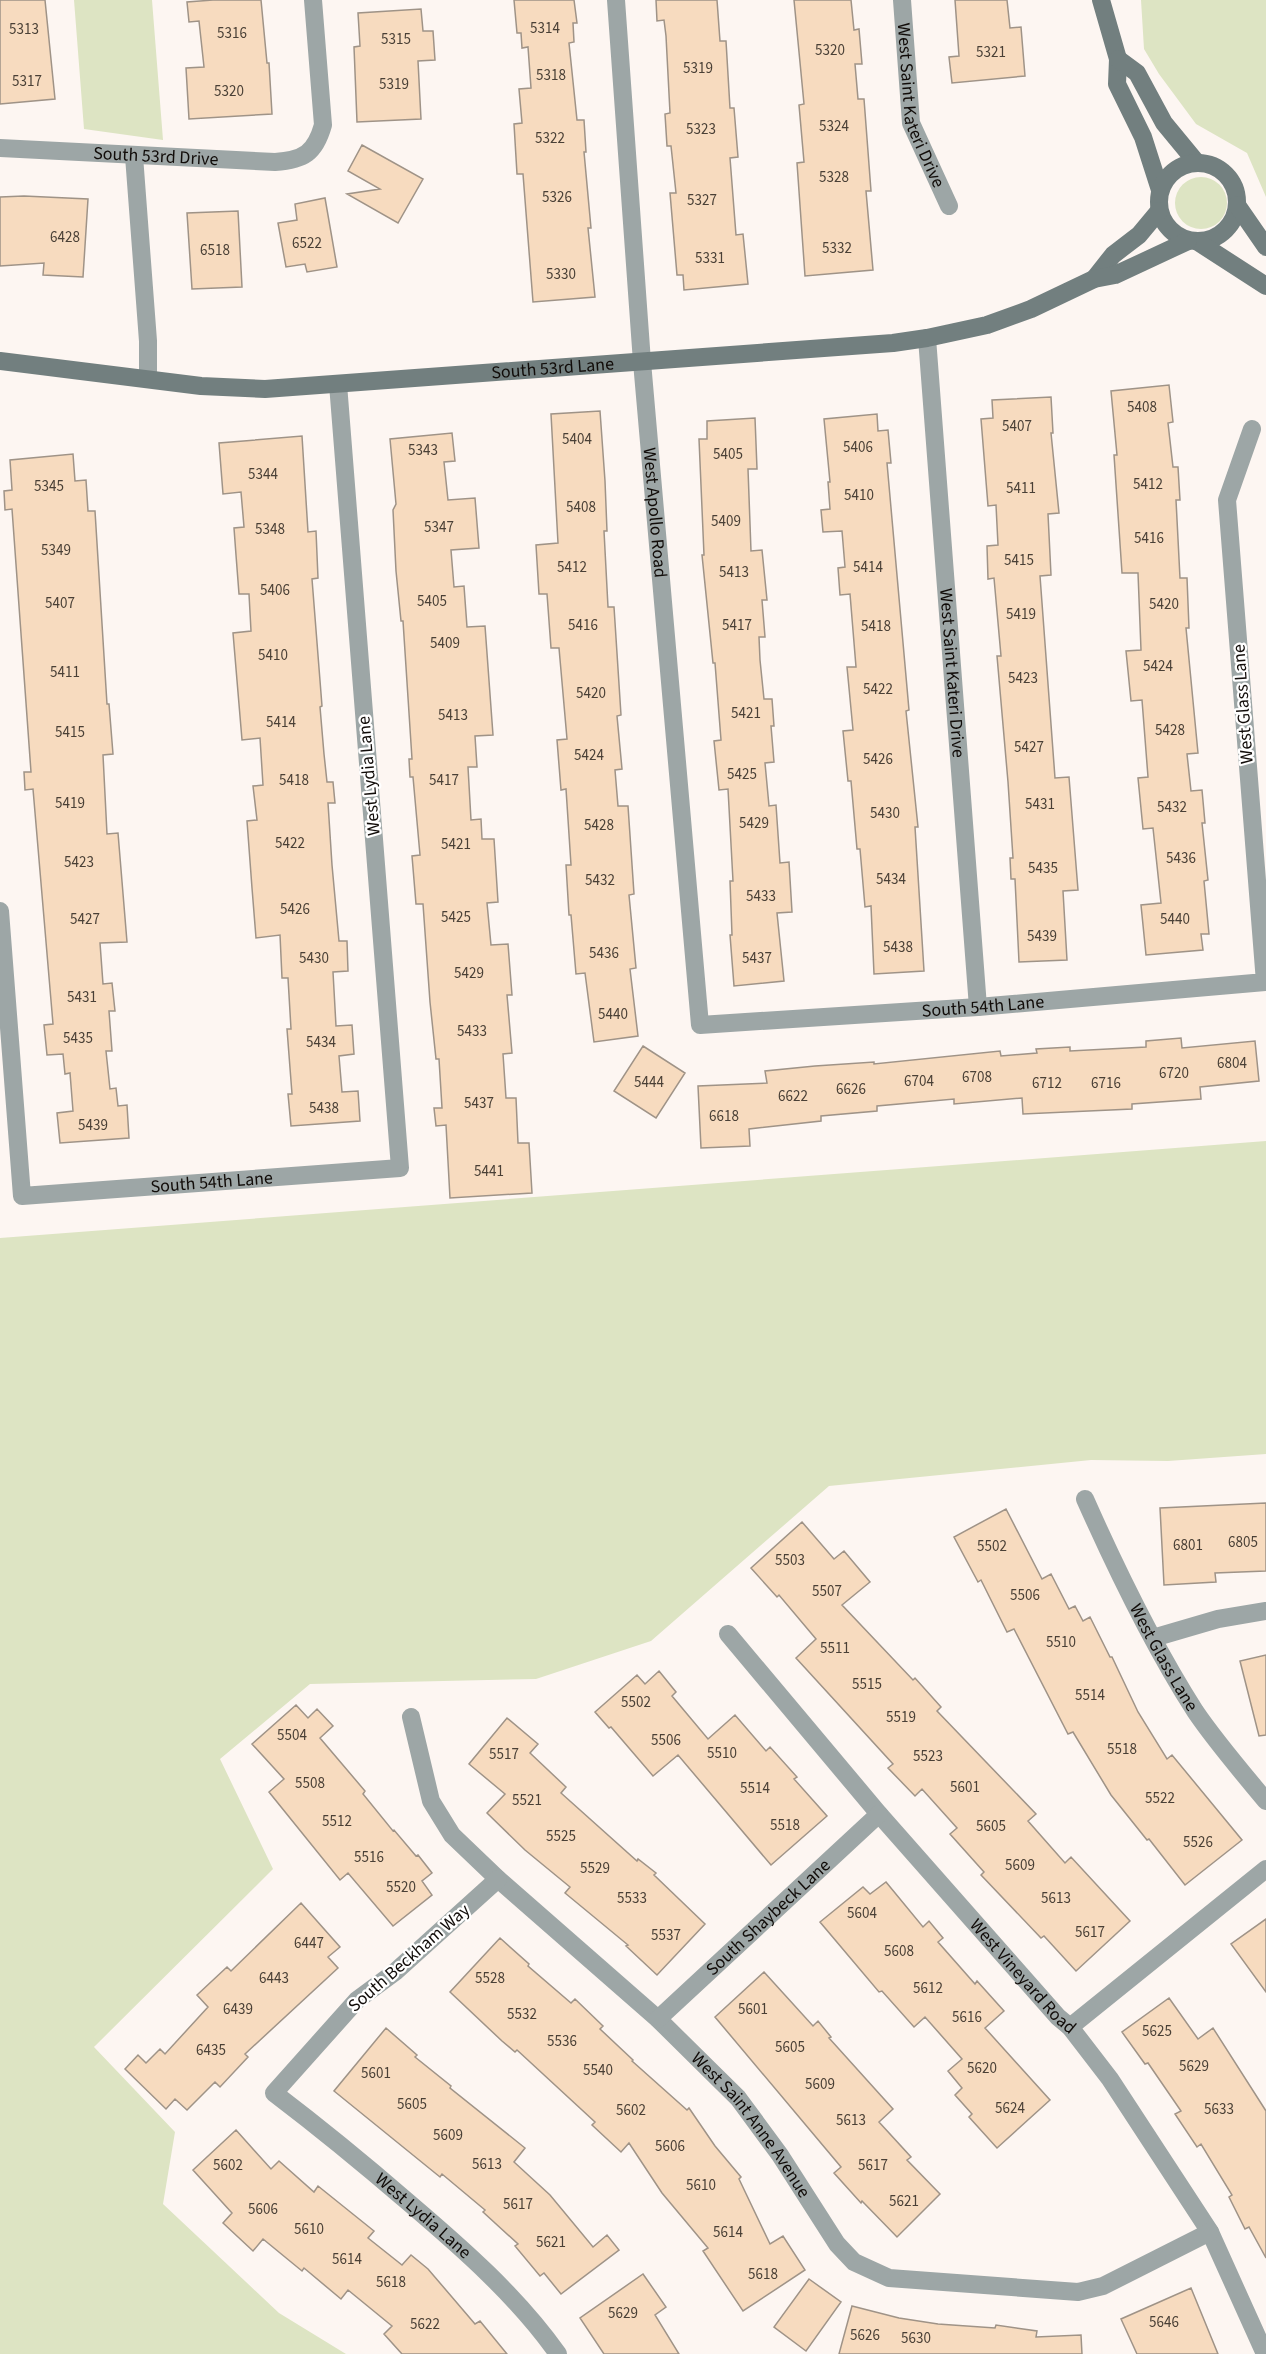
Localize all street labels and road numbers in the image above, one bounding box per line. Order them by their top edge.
street label: West Saint Kateri Drive [891,22,951,192]
street label: South 53rd Drive [93,140,219,172]
street label: South 53rd Lane [490,351,615,385]
street label: West Apollo Road [637,446,673,579]
street label: West Saint Kateri Drive [934,587,971,759]
street label: West Glass Lane [1226,643,1260,765]
street label: West Lydia Lane [351,715,387,837]
street label: South 54th Lane [921,989,1045,1023]
street label: South 54th Lane [150,1165,274,1199]
street label: West Glass Lane [1124,1599,1205,1716]
street label: South Shaybeck Lane [700,1853,836,1981]
street label: South Beckham Way [343,1898,476,2018]
street label: West Vineyard Road [964,1913,1082,2040]
street label: West Saint Anne Avenue [686,2046,817,2202]
street label: West Lydia Lane [370,2167,477,2265]

